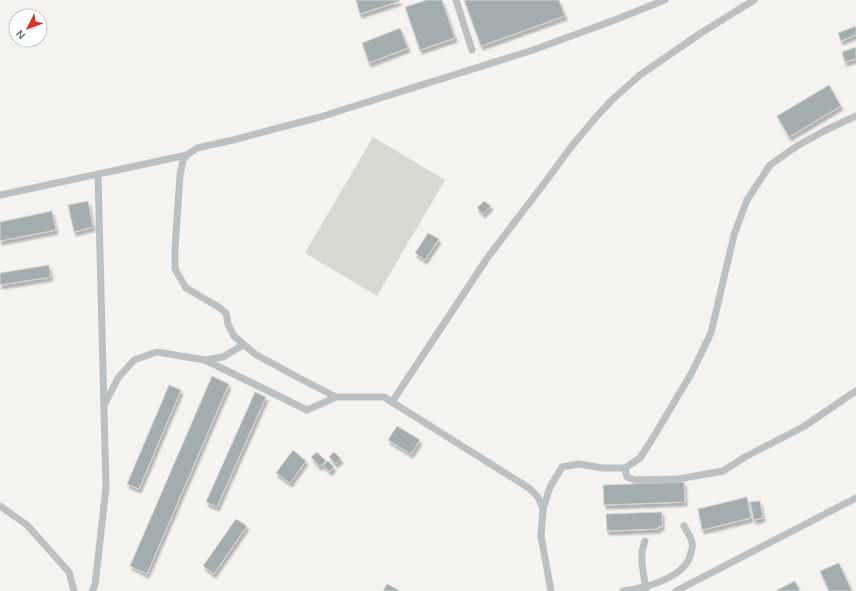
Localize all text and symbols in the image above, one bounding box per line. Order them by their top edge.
north arrow [8,8,48,48]
text: N [13,28,28,42]

